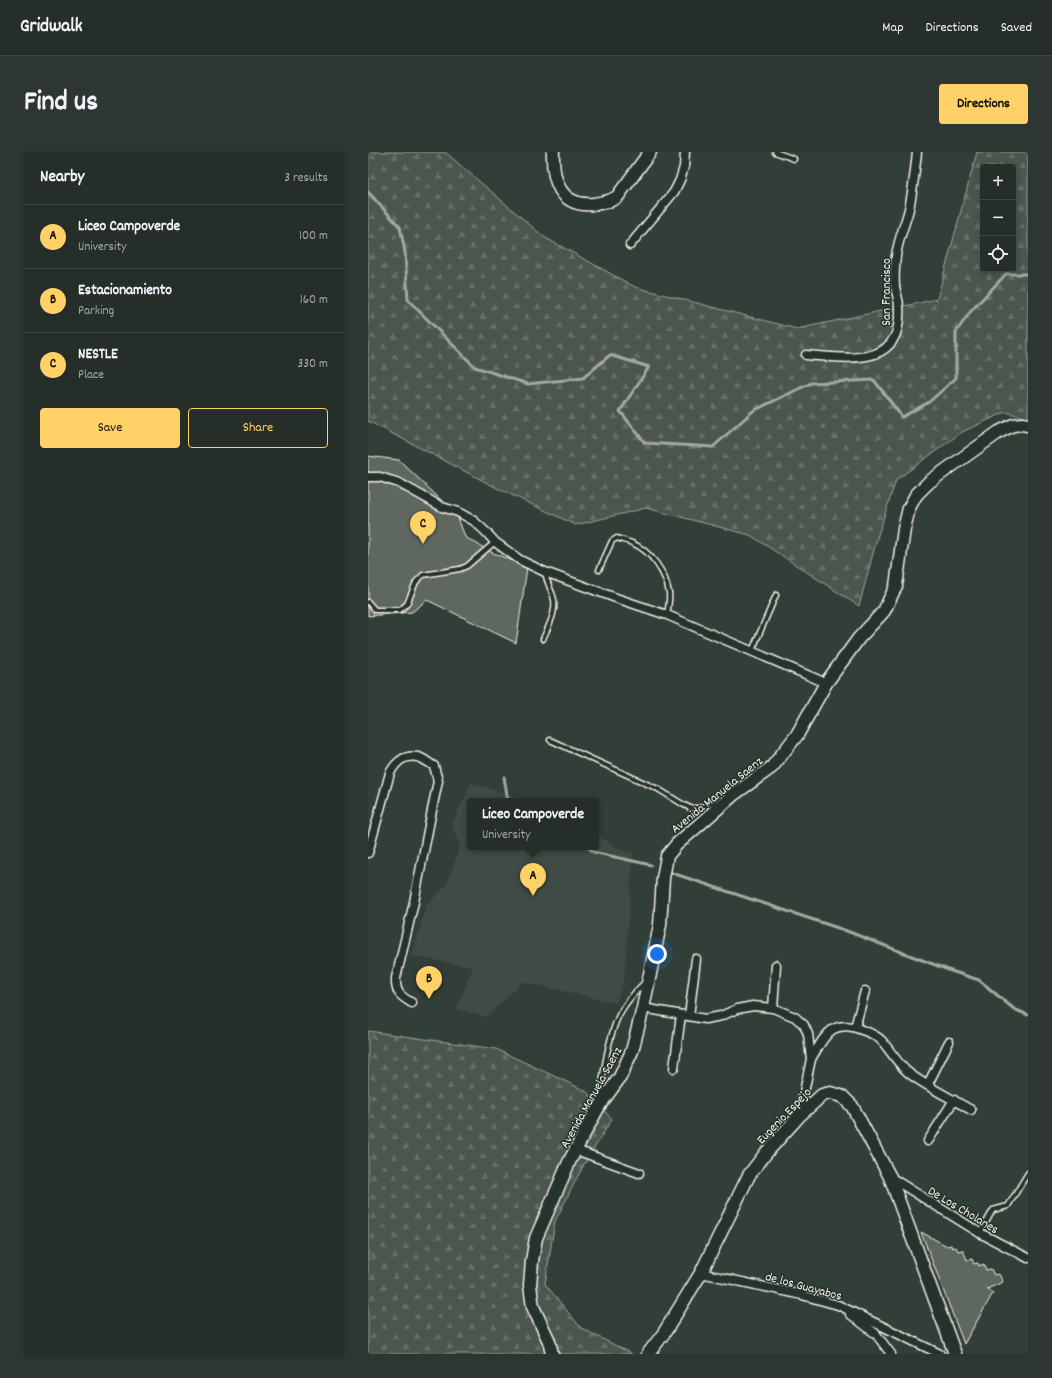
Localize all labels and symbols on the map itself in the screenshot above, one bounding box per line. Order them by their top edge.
street label: San Francisco [878,258,897,326]
pin: C [410,511,436,544]
street label: Avenida Manuela Saenz [667,753,768,839]
pin: A [520,863,546,896]
your location [647,944,667,964]
pin: B [416,966,442,999]
street label: Avenida Manuela Saenz [556,1044,628,1152]
street label: Eugenio Espejo [753,1084,817,1149]
street label: De Los Cholanes [924,1183,1002,1240]
street label: de los Guayabos [763,1268,844,1307]

